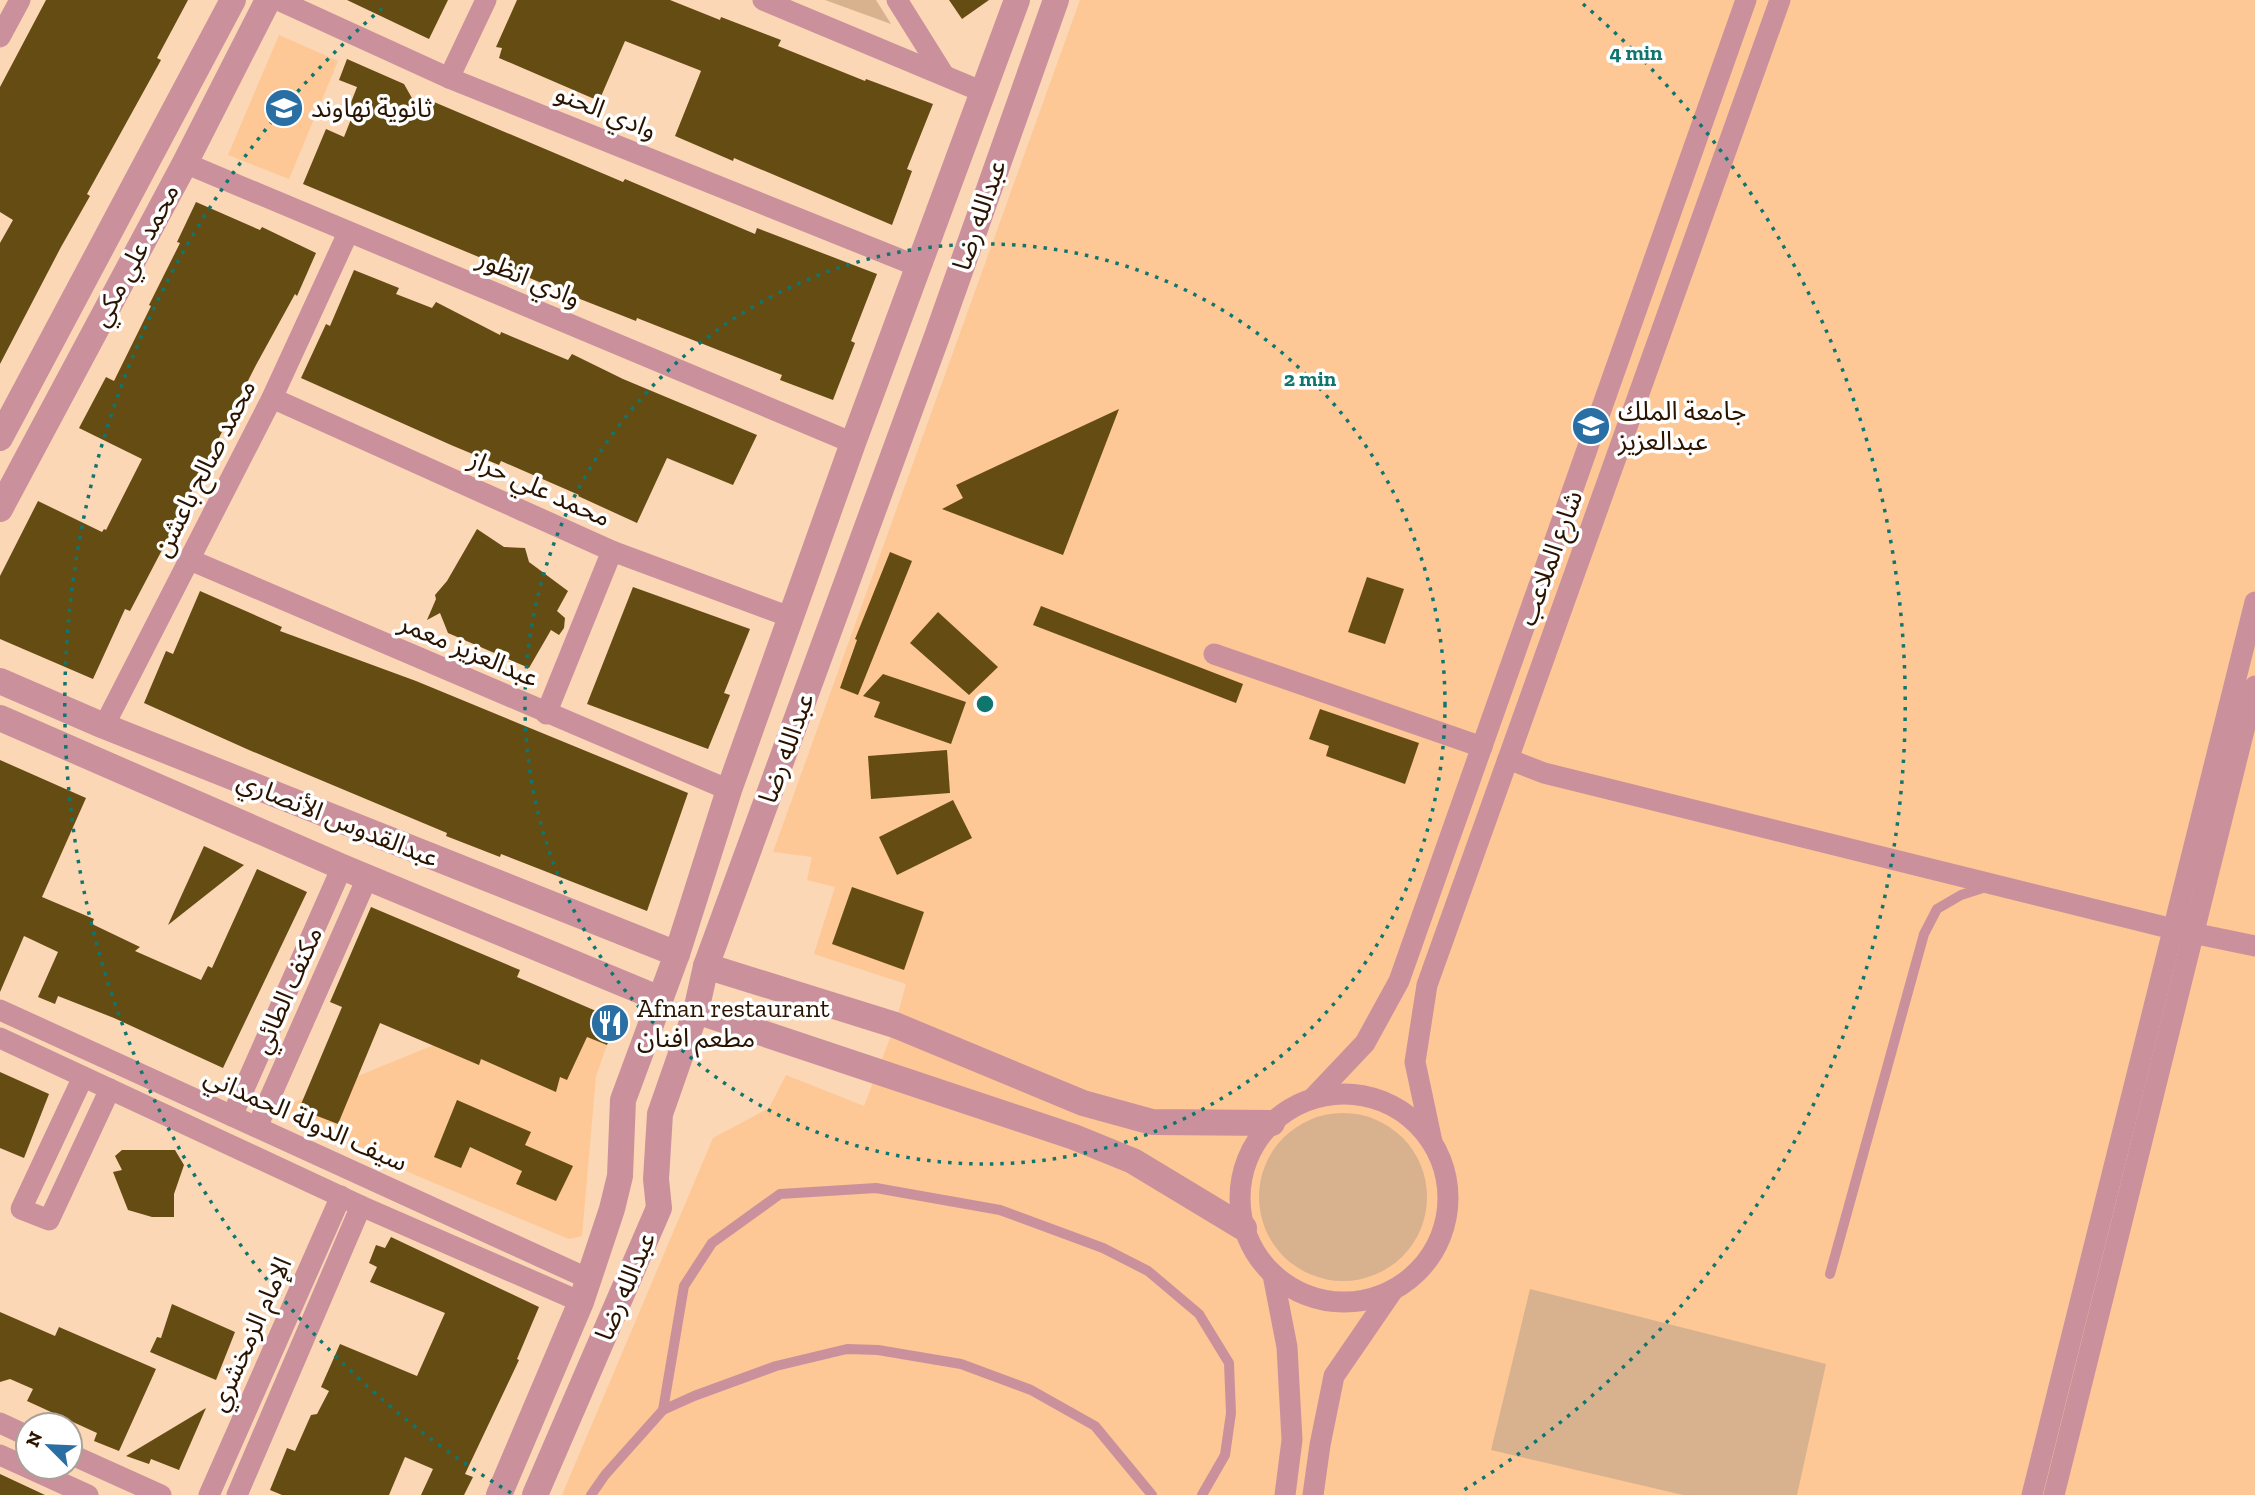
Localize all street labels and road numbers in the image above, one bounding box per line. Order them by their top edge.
street label: وادي الحنو [549,76,661,150]
street label: عبدالله رضا [945,155,1013,275]
street label: محمد علي مكي [84,178,190,334]
street label: وادي انظور [470,242,586,318]
street label: محمد صالح باعشن [146,374,266,564]
street label: محمد علي حراز [462,442,616,537]
street label: شارع الملاعب [1511,486,1592,631]
street label: عبدالعزيز معمر [394,606,544,694]
street label: عبدالله رضا [751,689,821,807]
street label: عبدالقدوس الأنصاري [231,764,443,878]
street label: مكنف الطائي [245,922,333,1060]
street label: سيف الدولة الحمداني [198,1060,413,1182]
street label: عبدالله رضا [588,1227,662,1345]
street label: الإمام الزمخشري [202,1252,302,1418]

